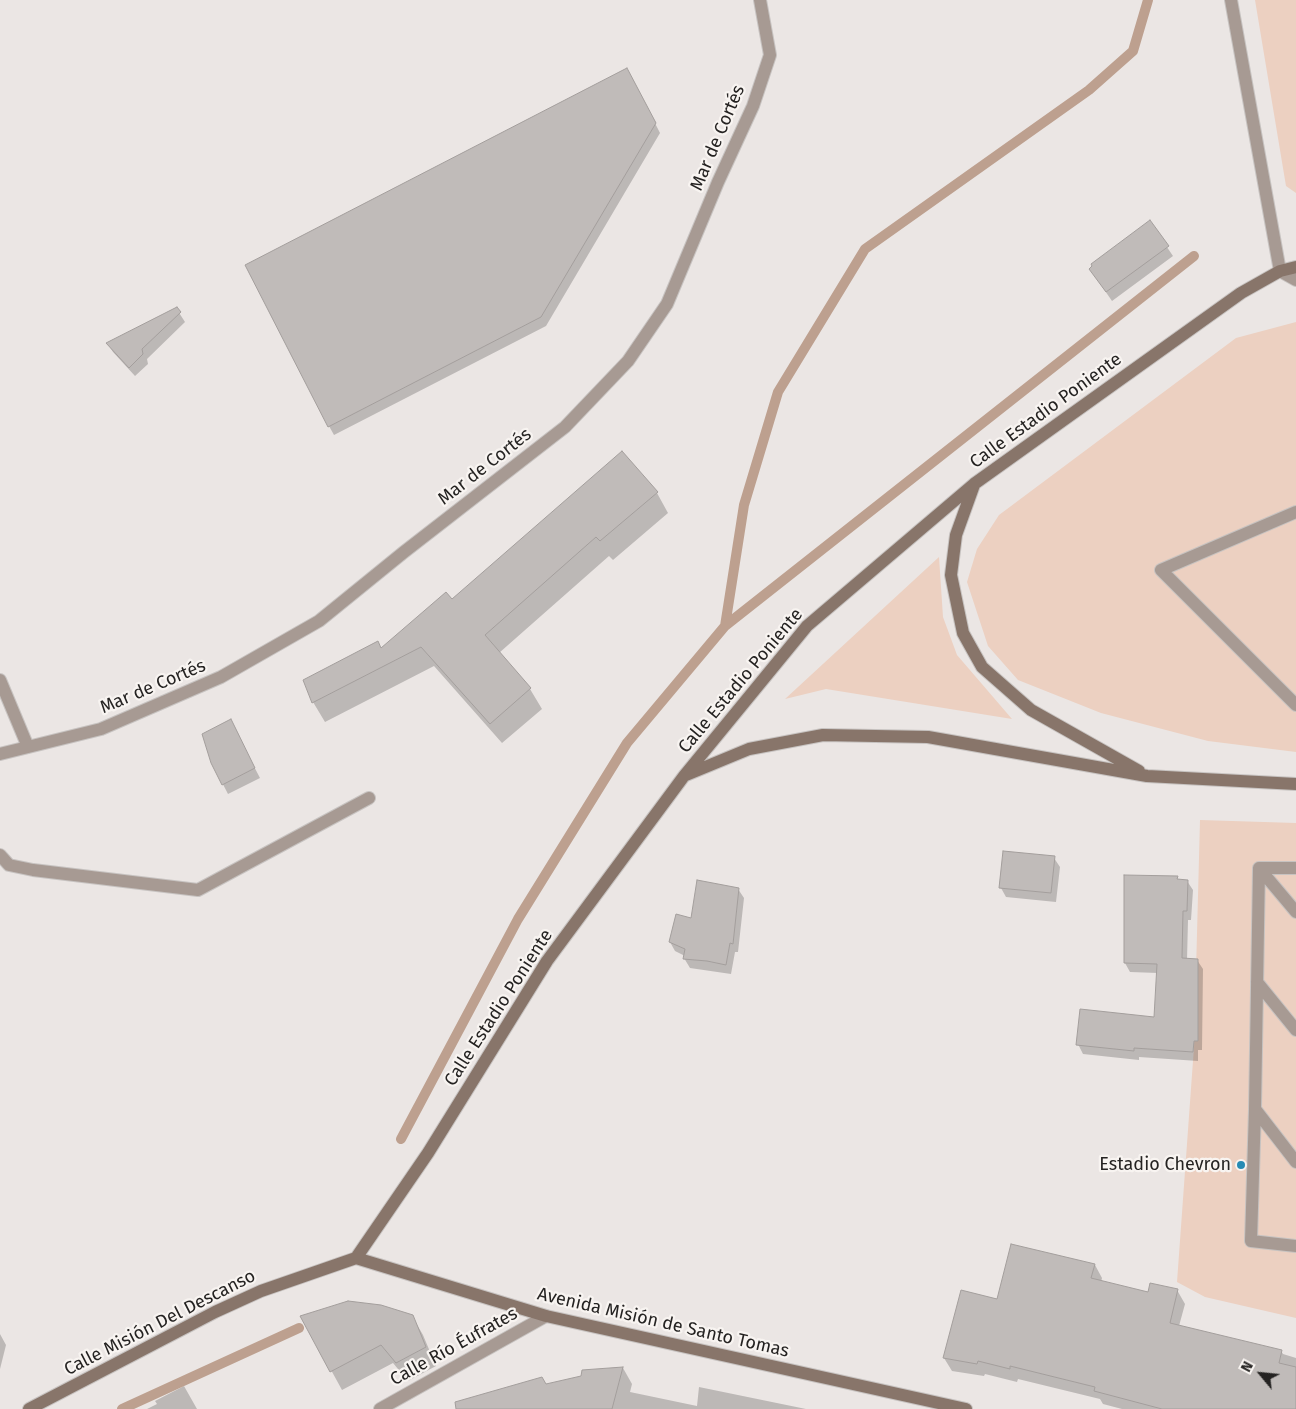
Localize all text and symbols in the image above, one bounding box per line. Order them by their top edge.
street label: Mar de Cortés [686,82,750,194]
street label: Calle Estadio Poniente [966,349,1126,473]
street label: Mar de Cortés [434,424,536,510]
street label: Calle Estadio Poniente [674,604,808,758]
street label: Mar de Cortés [97,655,209,719]
street label: Calle Estadio Poniente [440,926,558,1090]
place label: Estadio Chevron [1099,1154,1231,1176]
marker: Estadio Chevron [1235,1159,1247,1171]
street label: Calle Misión Del Descanso [61,1265,259,1381]
street label: Avenida Misión de Santo Tomas [535,1284,791,1362]
street label: Calle Río Éufrates [387,1303,521,1391]
north arrow [1236,1349,1286,1399]
text: N [1238,1359,1257,1375]

